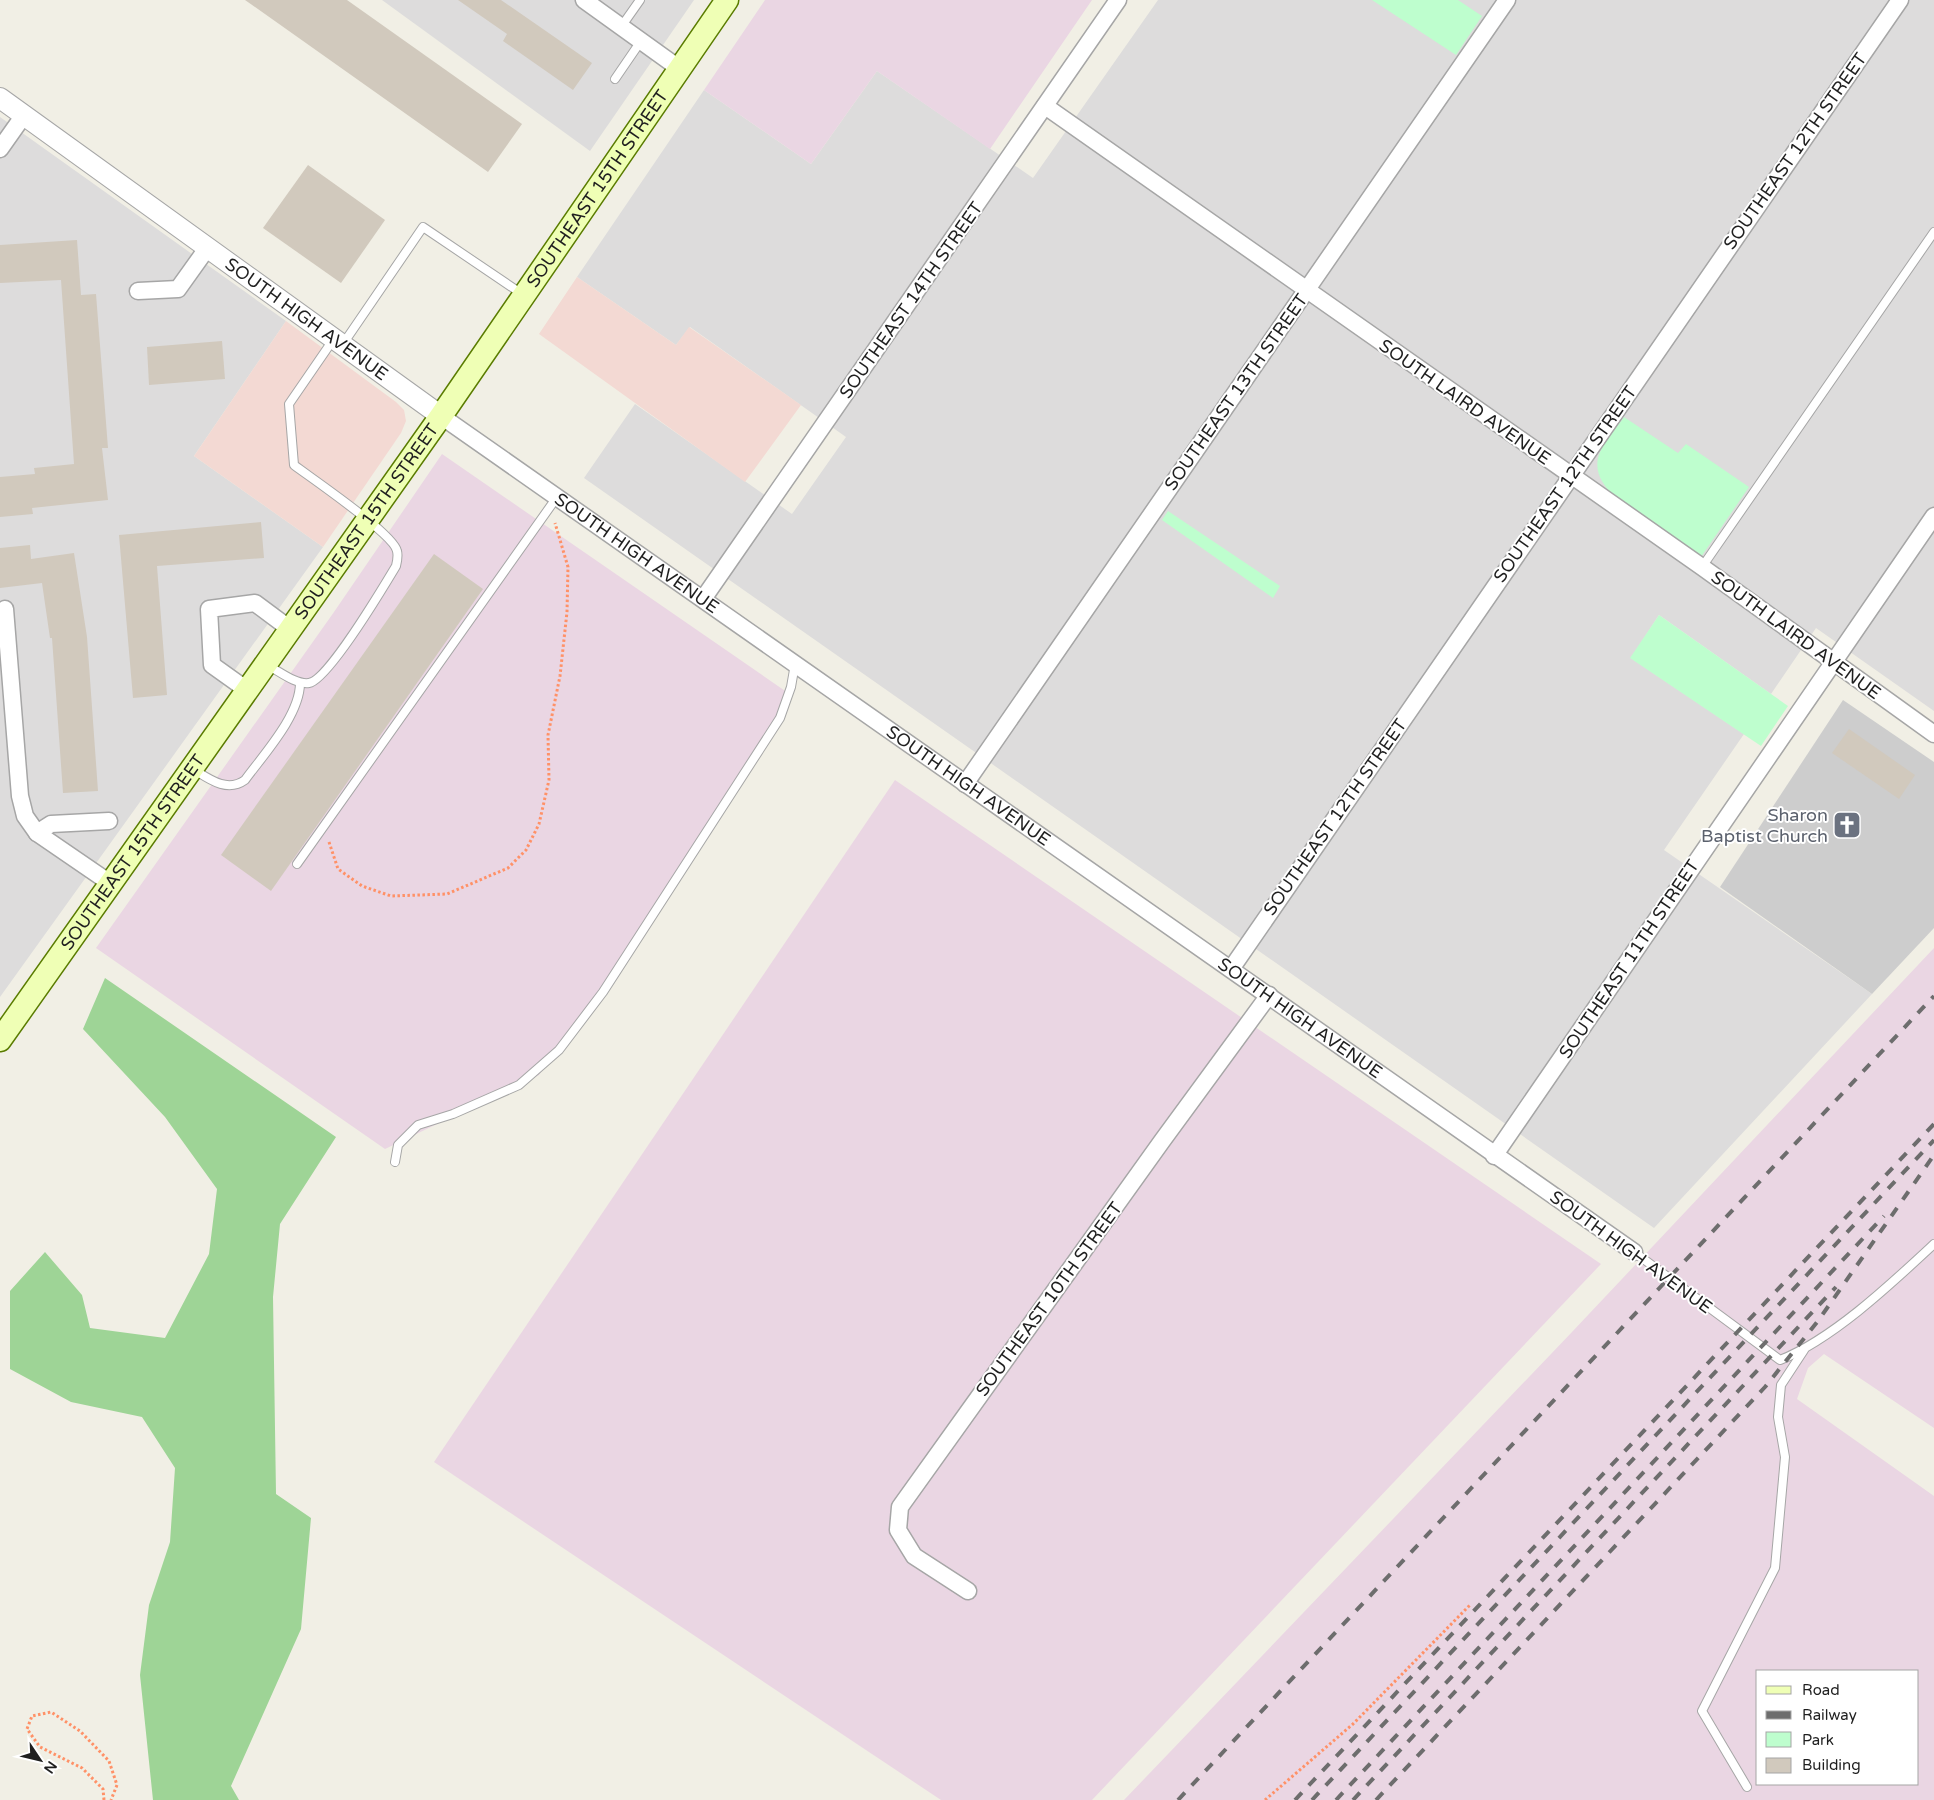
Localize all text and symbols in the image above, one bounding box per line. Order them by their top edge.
street label: SOUTHEAST 12TH STREET [1719,48,1871,254]
street label: SOUTHEAST 15TH STREET [522,86,673,292]
street label: SOUTHEAST 14TH STREET [835,197,987,403]
street label: SOUTH HIGH AVENUE [221,253,392,385]
street label: SOUTHEAST 13TH STREET [1160,289,1312,495]
street label: SOUTH LAIRD AVENUE [1375,334,1555,470]
street label: SOUTHEAST 12TH STREET [1489,381,1641,587]
street label: SOUTHEAST 15TH STREET [290,419,443,624]
street label: SOUTH HIGH AVENUE [550,488,723,618]
street label: SOUTH LAIRD AVENUE [1707,566,1885,704]
street label: SOUTHEAST 12TH STREET [1259,714,1411,920]
street label: SOUTH HIGH AVENUE [882,720,1055,851]
street label: SOUTHEAST 15TH STREET [56,750,210,954]
place label: Sharon Baptist Church [1701,804,1828,847]
church icon: Sharon Baptist Church [1832,810,1862,840]
street label: SOUTHEAST 11TH STREET [1554,855,1704,1063]
street label: SOUTH HIGH AVENUE [1214,953,1386,1083]
street label: SOUTH HIGH AVENUE [1545,1186,1717,1318]
street label: SOUTHEAST 10TH STREET [971,1198,1127,1400]
legend [1756,1670,1919,1785]
text: Road [1802,1681,1840,1699]
text: Railway [1802,1706,1857,1724]
text: Park [1802,1731,1834,1749]
north arrow [15,1735,65,1785]
text: Building [1802,1756,1861,1774]
text: N [40,1758,60,1777]

